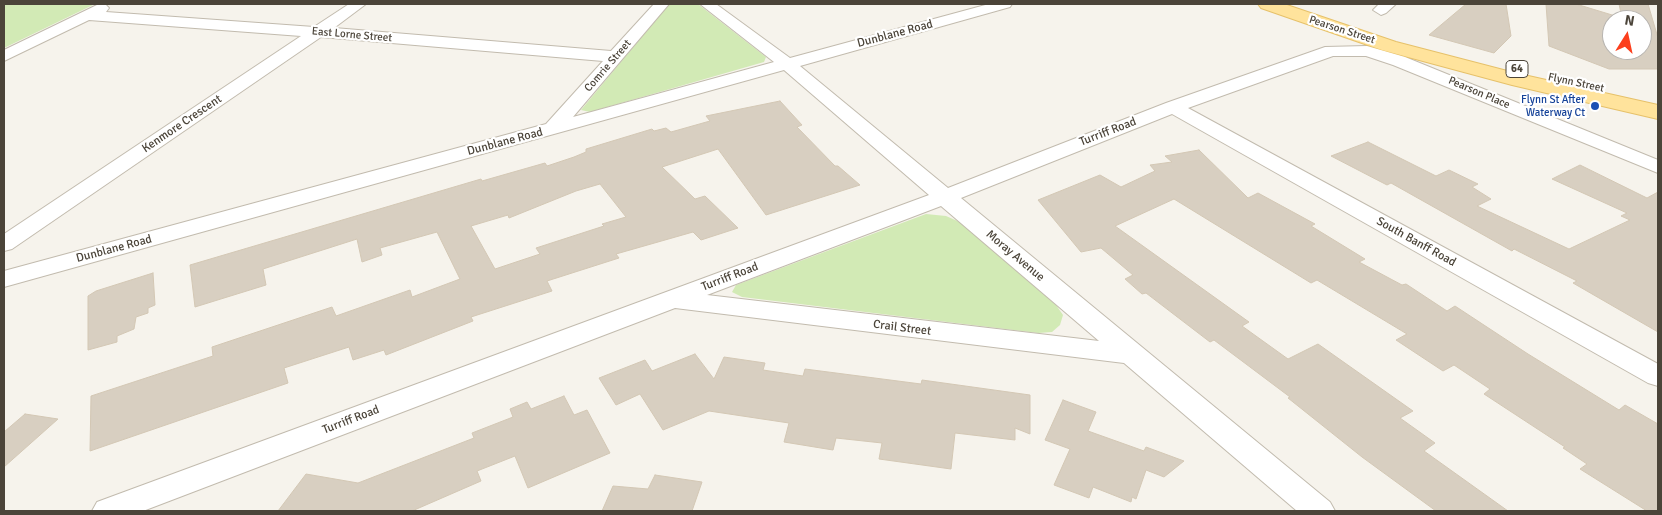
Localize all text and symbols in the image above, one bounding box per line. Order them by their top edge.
north arrow [1602,10,1652,60]
text: N [1623,12,1636,30]
street label: Pearson Street [1307,13,1377,47]
street label: Dunblane Road [856,17,934,51]
street label: East Lorne Street [311,25,393,45]
street label: Comrie Street [582,37,634,95]
road number: 64 [1506,61,1528,78]
street label: Flynn Street [1547,71,1605,95]
street label: Pearson Place [1446,74,1512,112]
street label: Kenmore Crescent [139,92,225,156]
place label: Flynn St After Waterway Ct [1521,93,1585,119]
marker: Flynn St After Waterway Ct [1589,100,1601,112]
street label: Turriff Road [1078,115,1138,149]
street label: Dunblane Road [466,125,544,159]
street label: South Banff Road [1374,214,1458,270]
street label: Moray Avenue [983,227,1047,285]
street label: Dunblane Road [75,232,153,266]
street label: Turriff Road [700,260,760,294]
street label: Crail Street [872,317,932,339]
street label: Turriff Road [321,403,381,437]

